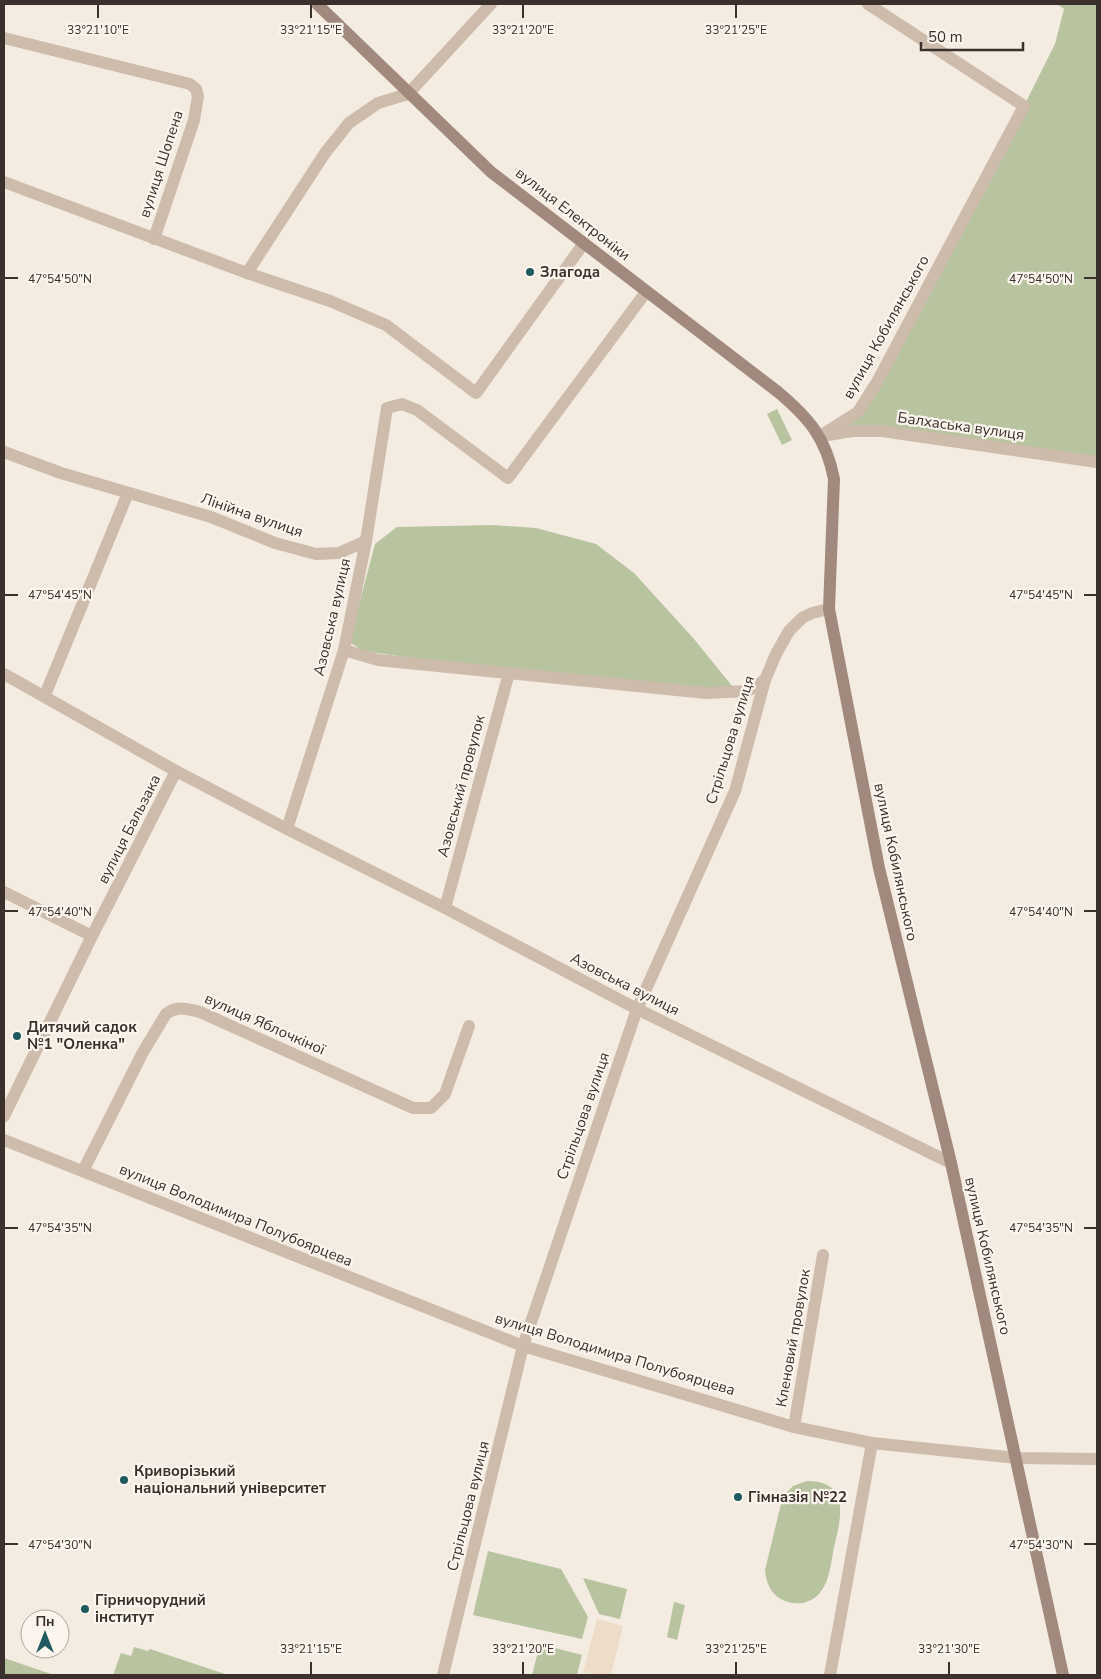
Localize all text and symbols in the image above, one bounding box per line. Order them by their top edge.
scale bar [921,20,1024,52]
text: 33°21'10"E [67,22,129,38]
text: 33°21'15"E [280,22,342,38]
text: 33°21'20"E [492,22,554,38]
text: 33°21'25"E [705,22,767,38]
text: 50 m [928,27,963,47]
street label: вулиця Шопена [134,108,188,220]
street label: вулиця Електроніки [512,163,634,265]
street label: вулиця Кобилянського [838,252,934,402]
place label: Злагода [540,262,600,282]
marker: Злагода [524,266,536,278]
text: 47°54'50"N [28,271,92,287]
text: 47°54'50"N [1009,271,1073,287]
street label: Балхаська вулиця [896,407,1026,445]
street label: Лінійна вулиця [198,488,306,542]
street label: Азовська вулиця [309,556,355,678]
text: 47°54'45"N [28,587,92,603]
text: 47°54'45"N [1009,587,1073,603]
street label: Стрільцова вулиця [701,673,759,807]
street label: Азовський провулок [432,713,490,859]
street label: вулиця Бальзака [93,771,165,887]
street label: вулиця Кобилянського [869,781,923,943]
text: 47°54'40"N [28,904,92,920]
text: 47°54'40"N [1009,904,1073,920]
street label: Азовська вулиця [567,948,683,1020]
street label: вулиця Яблочкіної [201,988,329,1060]
place label: Дитячий садок №1 "Оленка" [27,1017,137,1054]
marker: Дитячий садок №1 "Оленка" [11,1030,23,1042]
street label: Стрільцова вулиця [552,1050,614,1182]
street label: вулиця Володимира Полубоярцева [116,1159,356,1271]
street label: вулиця Кобилянського [960,1175,1016,1337]
text: 47°54'35"N [28,1220,92,1236]
text: 47°54'35"N [1009,1220,1073,1236]
street label: Кленовий провулок [771,1267,815,1409]
street label: вулиця Володимира Полубоярцева [492,1308,738,1400]
street label: Стрільцова вулиця [442,1439,494,1573]
place label: Криворізький національний університет [134,1461,326,1498]
marker: Криворізький національний університет [118,1474,130,1486]
place label: Гімназія №22 [748,1487,847,1507]
marker: Гімназія №22 [732,1491,744,1503]
text: 47°54'30"N [28,1537,92,1553]
text: 47°54'30"N [1009,1537,1073,1553]
place label: Гірничорудний інститут [95,1590,206,1627]
marker: Гірничорудний інститут [79,1603,91,1615]
north arrow [20,1609,70,1659]
text: Пн [35,1612,55,1631]
text: 33°21'15"E [280,1641,342,1657]
text: 33°21'20"E [492,1641,554,1657]
text: 33°21'25"E [705,1641,767,1657]
text: 33°21'30"E [918,1641,980,1657]

